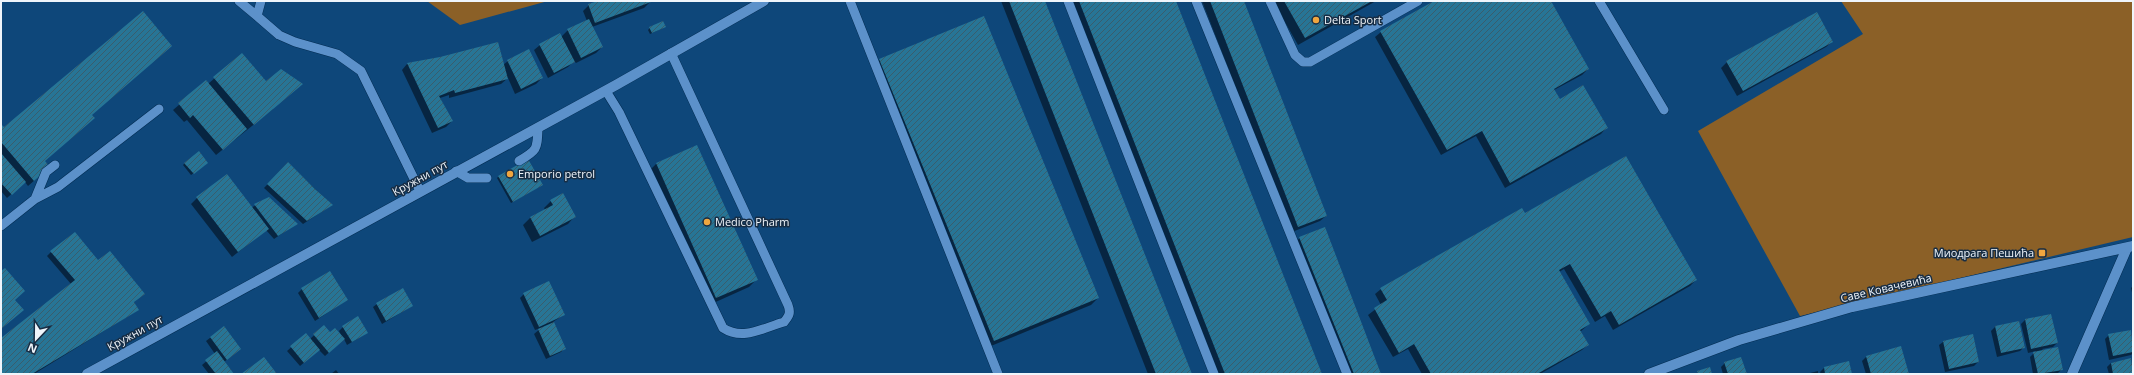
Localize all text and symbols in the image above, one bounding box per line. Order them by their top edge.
place label: Delta Sport [1324,12,1382,27]
marker: Delta Sport [1311,15,1321,25]
street label: Кружни пут [389,156,450,199]
place label: Emporio petrol [518,166,595,181]
marker: Emporio petrol [505,169,515,179]
place label: Medico Pharm [715,214,789,229]
marker: Medico Pharm [702,217,712,227]
place label: Миодрага Пешића [1934,245,2034,260]
marker: Миодрага Пешића [2037,248,2047,258]
street label: Саве Ковачевића [1839,270,1933,305]
street label: Кружни пут [104,311,165,354]
north arrow [16,319,56,359]
text: N [25,340,39,357]

